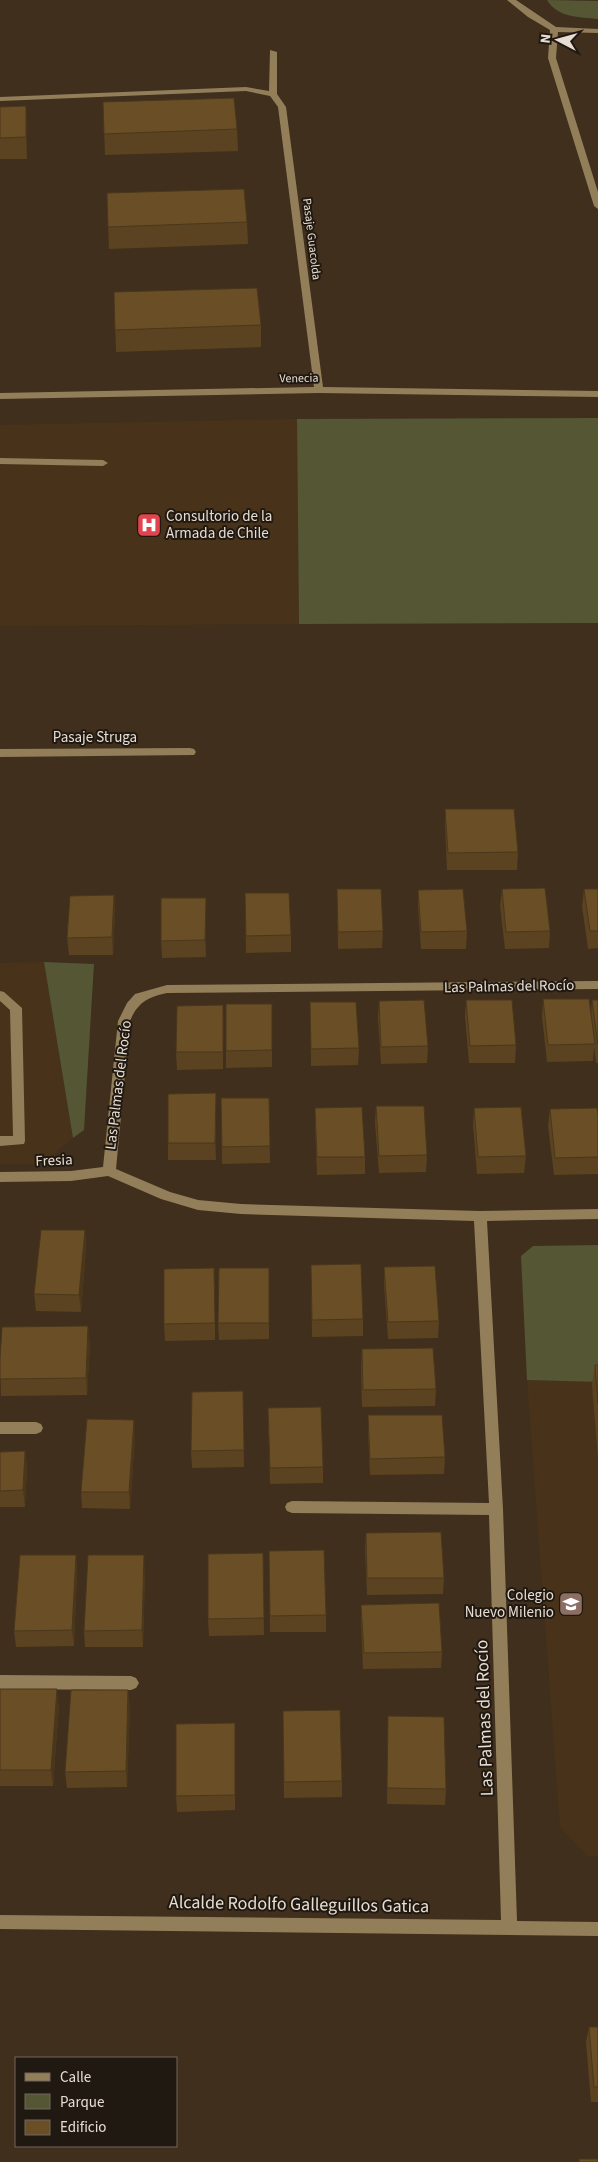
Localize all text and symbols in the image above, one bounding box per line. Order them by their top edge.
north arrow [533,15,583,65]
text: N [536,33,556,44]
street label: Pasaje Guacolda [298,197,325,281]
street label: Venecia [279,370,319,387]
place label: Consultorio de la Armada de Chile [166,506,272,544]
hospital icon: Consultorio de la Armada de Chile [136,512,162,538]
street label: Pasaje Struga [53,727,137,748]
street label: Las Palmas del Rocío [444,975,574,998]
street label: Las Palmas del Rocío [100,1019,137,1151]
street label: Fresia [35,1149,73,1172]
place label: Colegio Nuevo Milenio [465,1585,554,1623]
school or university icon: Colegio Nuevo Milenio [558,1591,584,1617]
street label: Las Palmas del Rocío [469,1639,500,1797]
street label: Alcalde Rodolfo Galleguillos Gatica [169,1890,429,1919]
legend [15,2057,178,2147]
text: Calle [60,2067,91,2088]
text: Parque [60,2092,104,2113]
text: Edificio [60,2117,107,2138]

